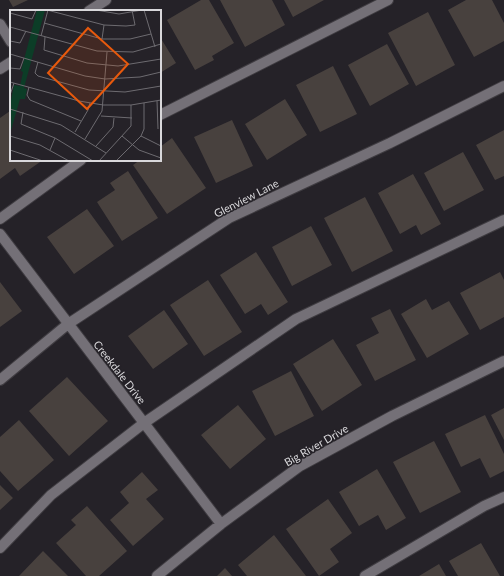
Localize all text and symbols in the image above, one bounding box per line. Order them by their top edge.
inset map [10,10,161,161]
street label: Glenview Lane [212,176,281,220]
street label: Creekdale Drive [91,338,149,407]
street label: Big River Drive [282,421,350,469]

